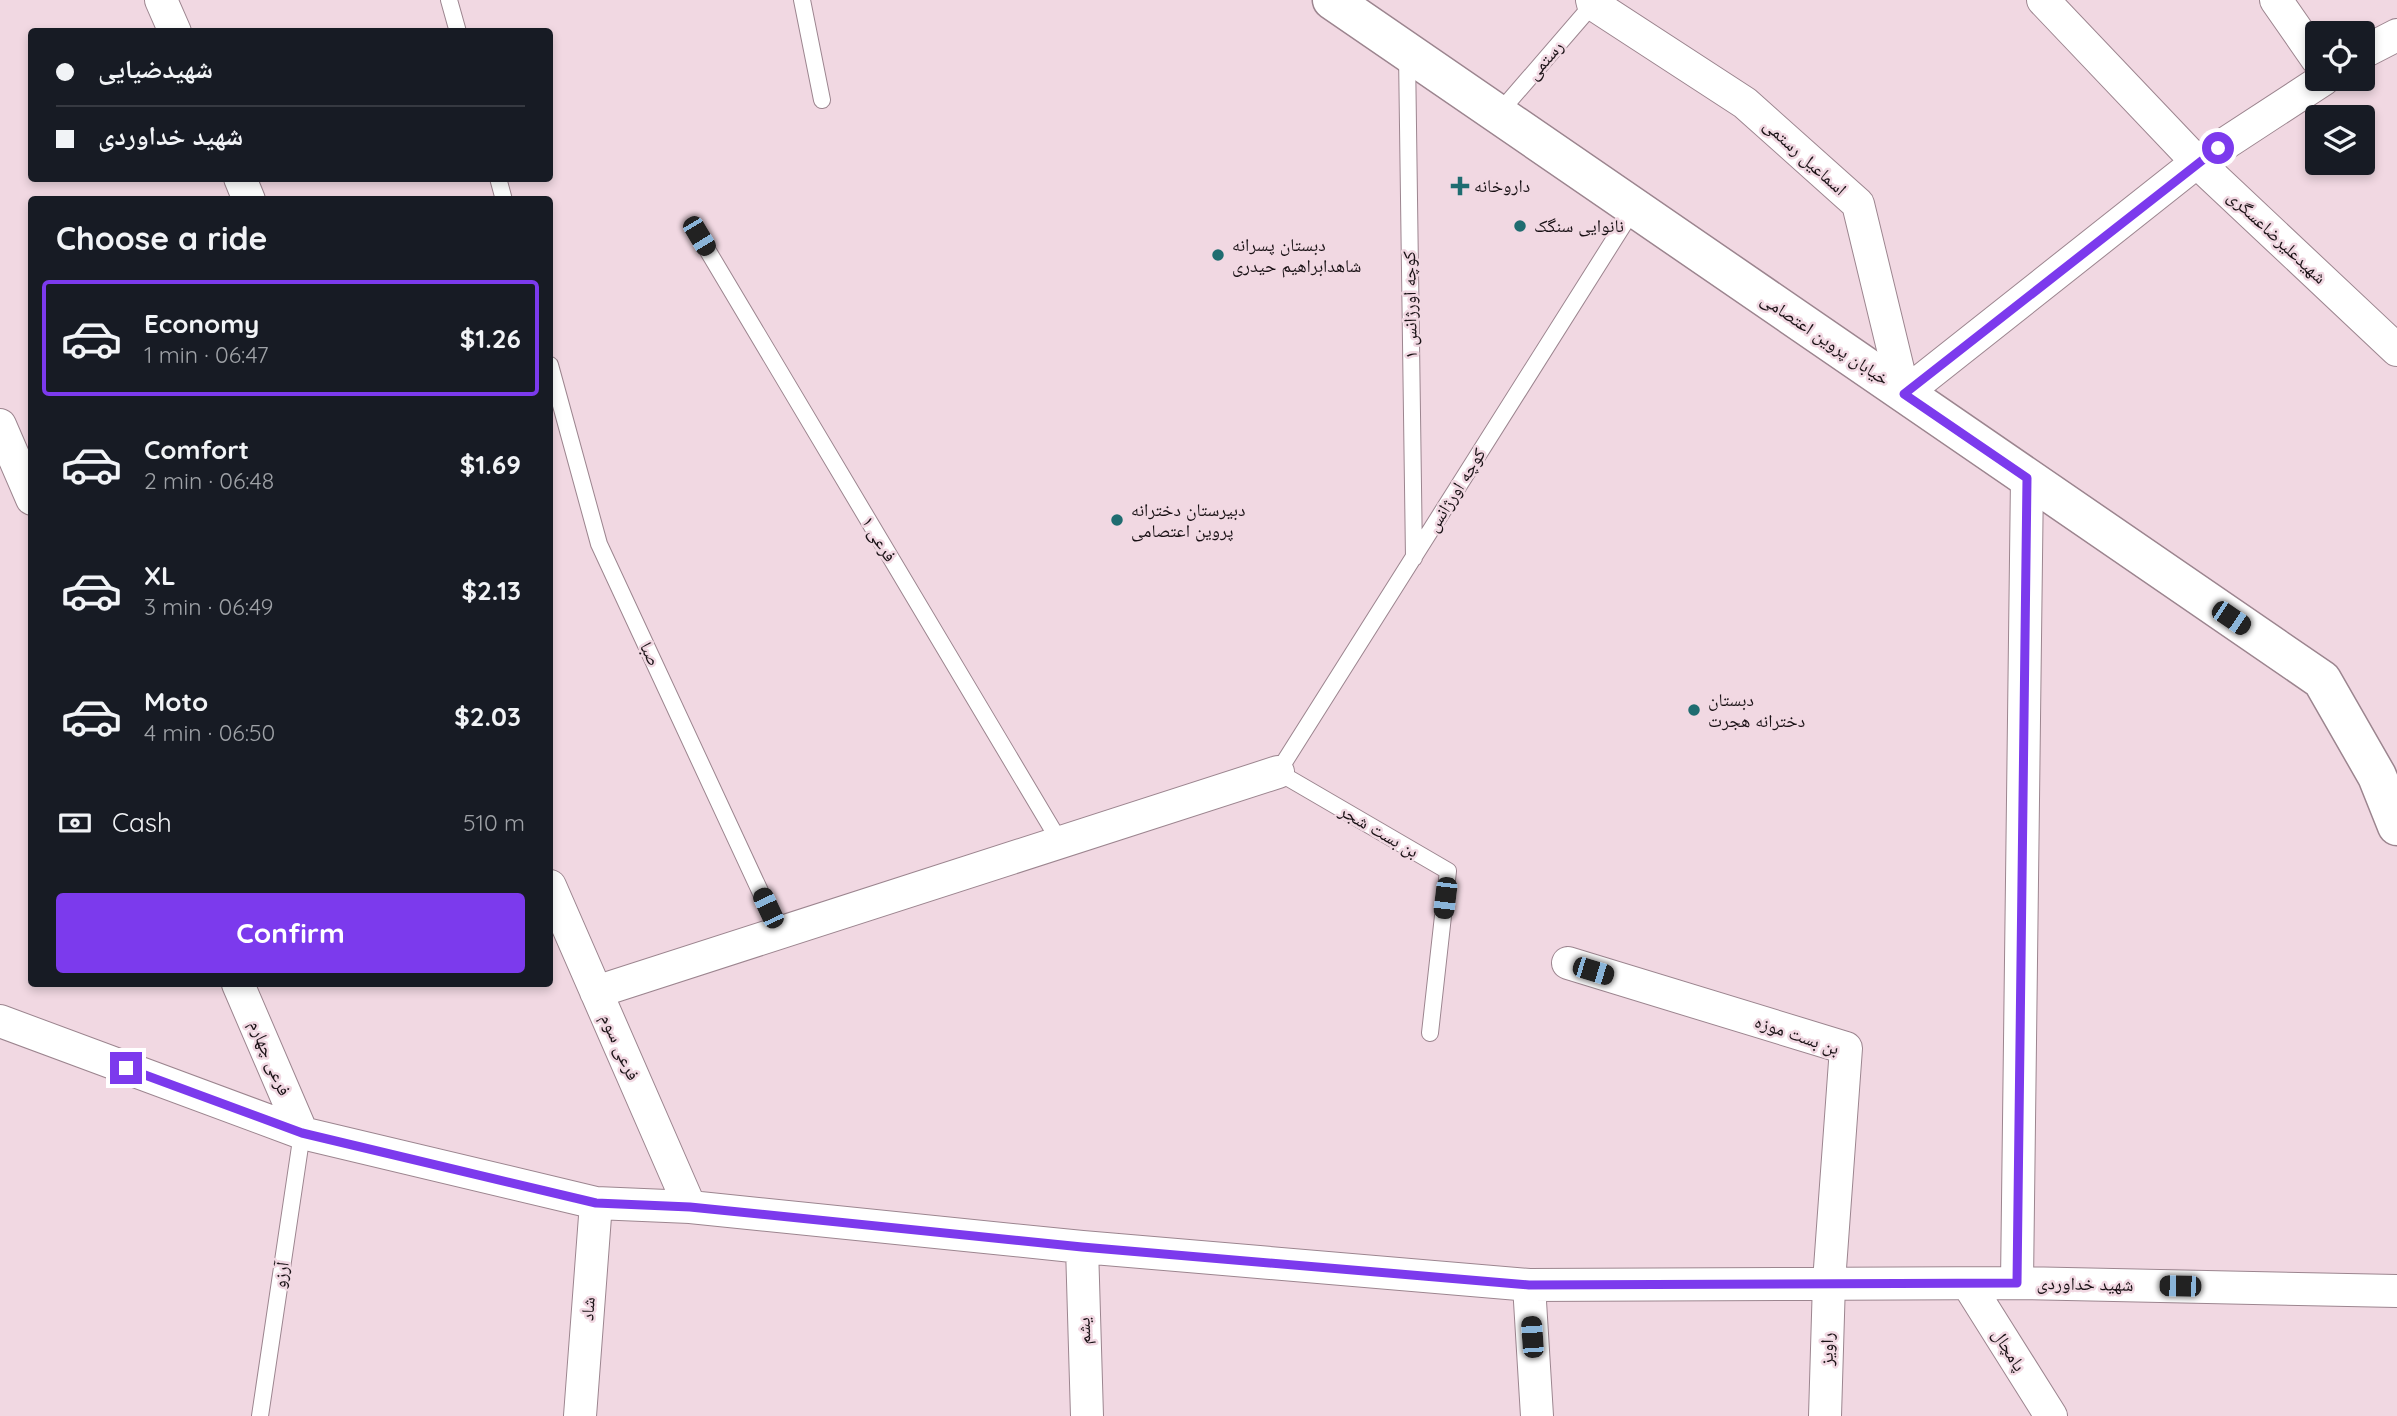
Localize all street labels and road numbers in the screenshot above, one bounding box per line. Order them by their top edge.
street label: رستمی [1521,35,1568,84]
street label: اسماعیل رستمی [1759,113,1852,200]
street label: شهیدعلیرضاعسگری [2223,185,2332,288]
street label: کوچه اورژانس ۱ [1397,251,1422,359]
street label: خیابان پروین اعتصامی [1757,287,1894,390]
street label: کوچه اورژانس [1421,443,1491,536]
street label: فرعی ۱ [857,512,902,566]
street label: صبا [635,638,666,670]
street label: بن بست شجر [1335,798,1423,863]
street label: بن بست موزه [1752,1009,1842,1060]
street label: فرعی سوم [595,1010,645,1084]
street label: فرعی چهارم [243,1017,297,1099]
street label: آرزو [267,1260,294,1290]
street label: شهید خداوردی [2036,1271,2134,1296]
street label: شاد [575,1296,600,1322]
street label: یشم [1072,1317,1096,1345]
street label: پامچال [1987,1324,2031,1375]
street label: راویز [1815,1332,1838,1367]

